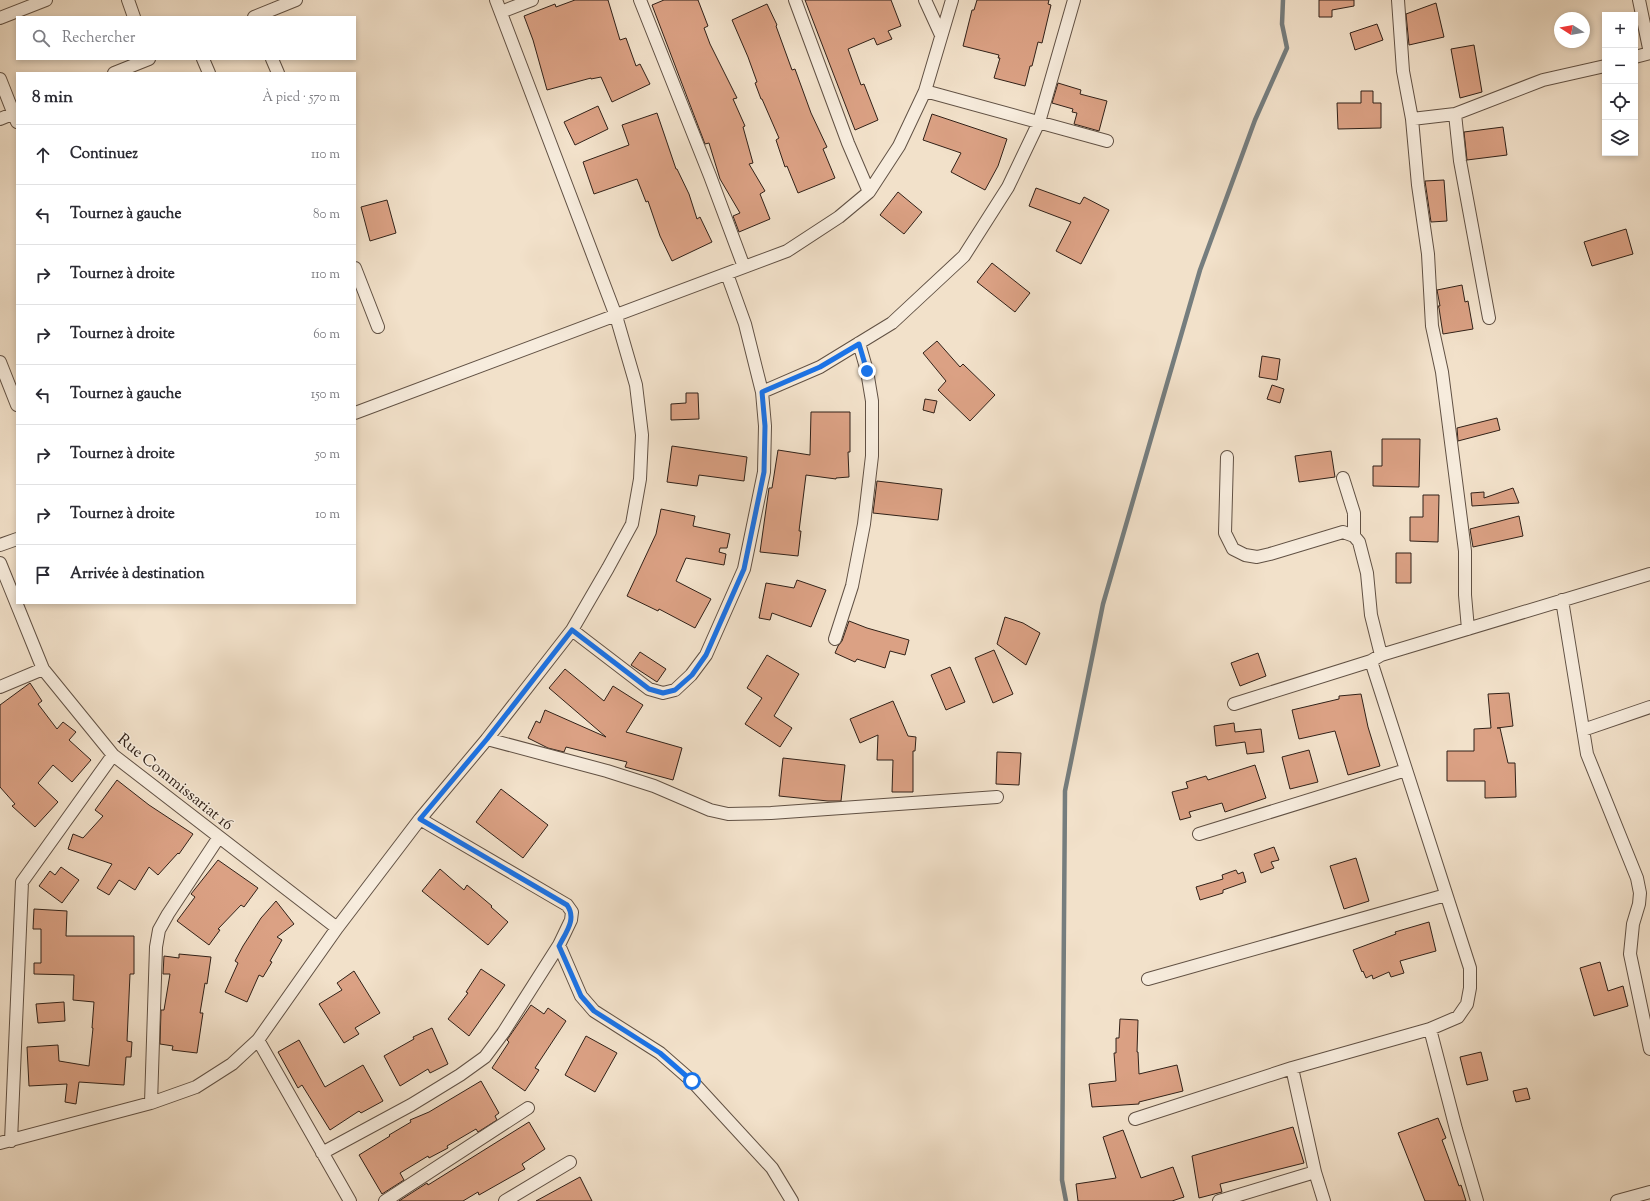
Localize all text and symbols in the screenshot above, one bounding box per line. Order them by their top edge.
north arrow [1554,12,1590,48]
map controls [1602,12,1638,156]
button: + [1602,12,1638,48]
search box [16,16,356,60]
icon: search [30,27,52,49]
text: Rechercher [62,28,135,49]
button: − [1602,48,1638,84]
button: locate [1602,84,1638,120]
text: 8 min [32,86,73,110]
text: À pied · 570 m [263,89,340,107]
button: layers [1602,120,1638,156]
icon: ahead [32,144,54,166]
text: Continuez [70,144,138,165]
text: 110 m [311,146,340,164]
icon: left [32,204,54,226]
text: Tournez à gauche [70,204,181,225]
text: 80 m [313,206,340,224]
icon: right [32,264,54,286]
text: Tournez à droite [70,264,175,285]
text: 110 m [311,266,340,284]
icon: right [32,324,54,346]
text: Tournez à droite [70,324,175,345]
text: 60 m [313,326,340,344]
route end [858,362,876,380]
icon: left [32,384,54,406]
text: Tournez à gauche [70,384,181,405]
text: 150 m [311,386,340,404]
icon: right [32,444,54,466]
text: Tournez à droite [70,444,175,465]
text: 50 m [315,446,340,464]
icon: right [32,504,54,526]
text: Tournez à droite [70,504,175,525]
text: 10 m [315,506,340,524]
icon: arrive [32,564,54,586]
text: Arrivée à destination [70,564,205,585]
street label: Rue Commissariat 16 [112,729,237,837]
route start [683,1072,701,1090]

